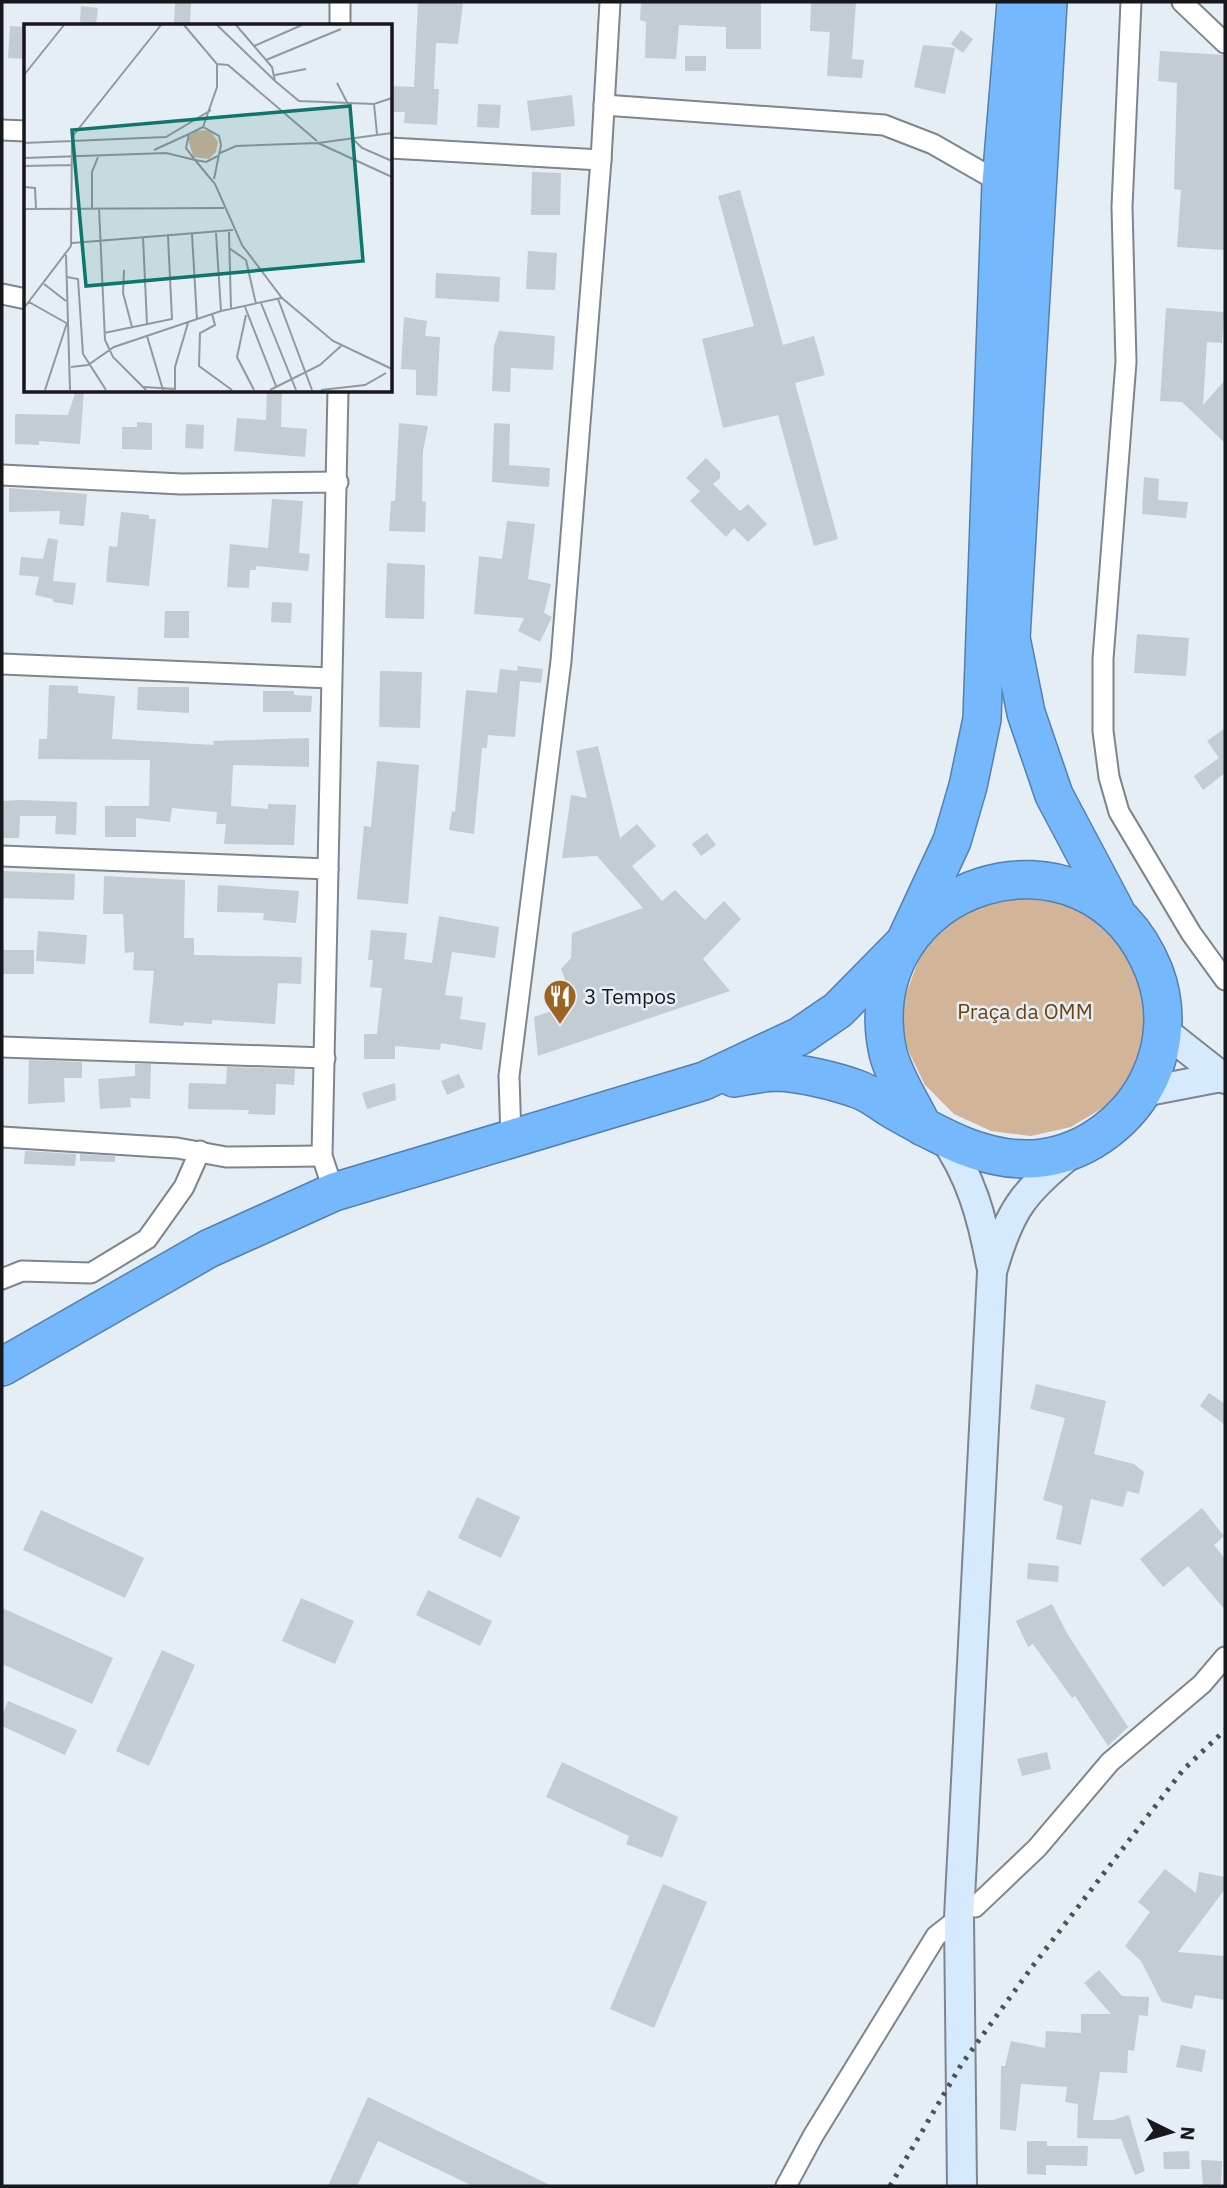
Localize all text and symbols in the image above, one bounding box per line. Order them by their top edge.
inset map [24,24,392,392]
restaurant icon: 3 Tempos [541,977,579,1026]
place label: 3 Tempos [584,982,676,1010]
park label: Praça da OMM [957,997,1093,1025]
north arrow [1136,2097,1206,2167]
text: N [1175,2126,1200,2141]

